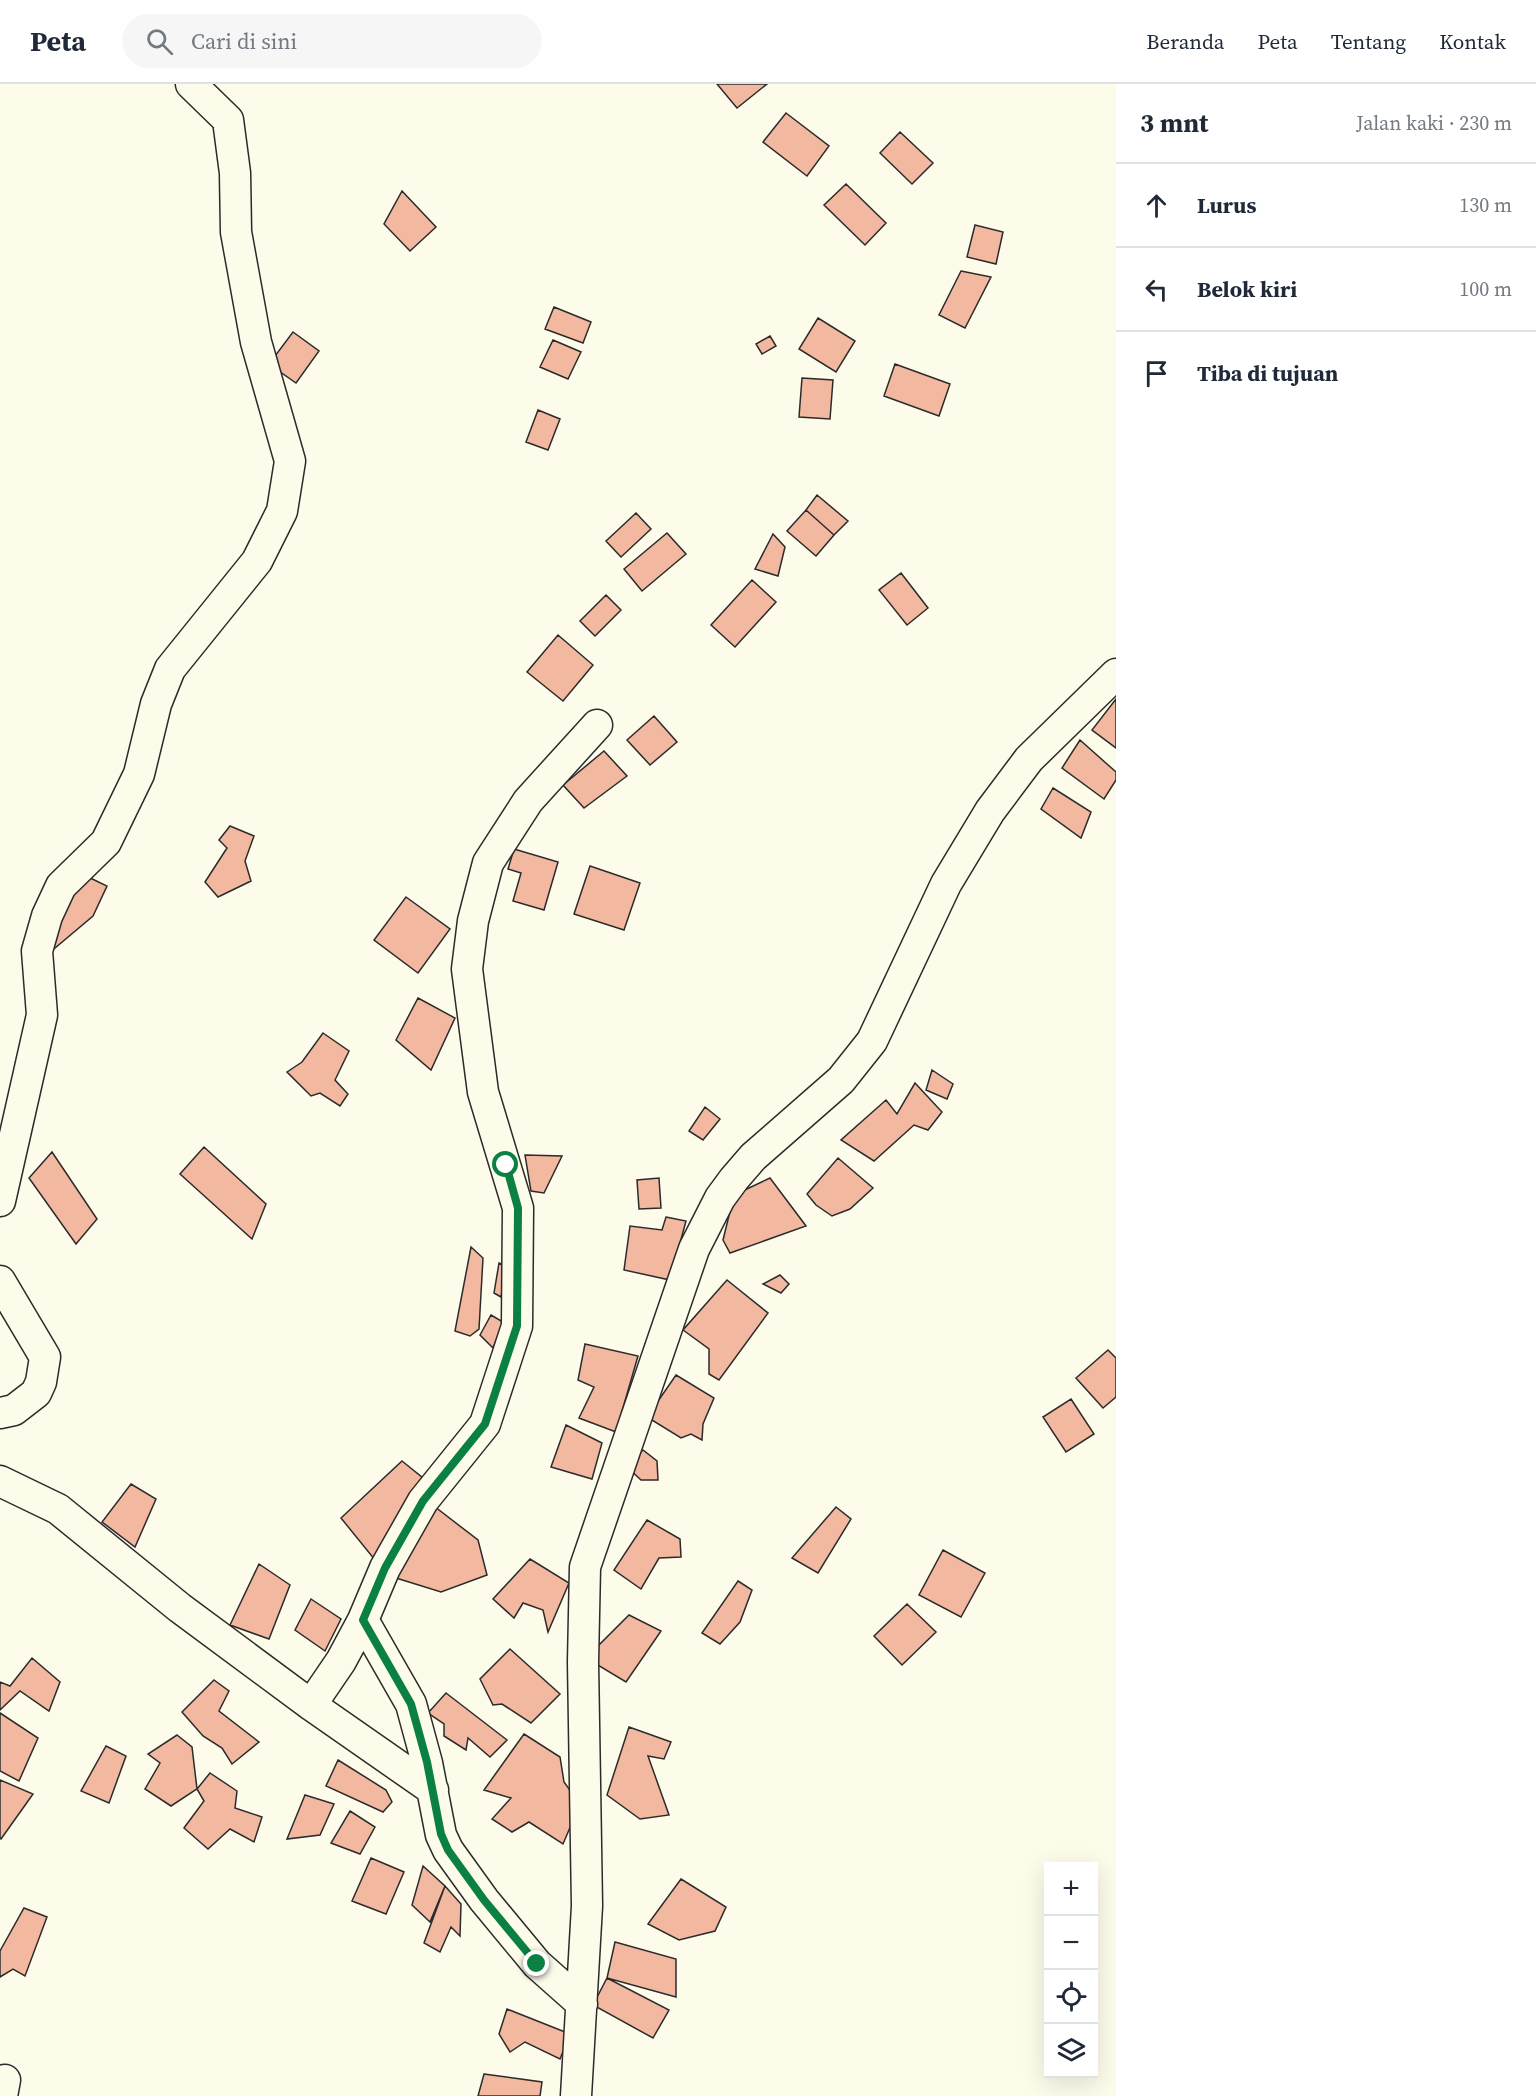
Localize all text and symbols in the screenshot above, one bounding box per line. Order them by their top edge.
search box [122,14,542,68]
text: Peta [30,22,86,60]
icon: search [143,25,176,58]
text: Cari di sini [191,26,297,56]
text: Beranda [1146,27,1225,56]
text: Peta [1258,27,1298,56]
text: Tentang [1331,27,1406,56]
text: Kontak [1439,27,1506,56]
text: 3 mnt [1140,105,1208,141]
text: Jalan kaki · 230 m [1356,109,1512,137]
icon: ahead [1140,189,1173,222]
text: Lurus [1197,190,1256,220]
text: 130 m [1459,191,1512,219]
icon: left [1140,273,1173,306]
text: Belok kiri [1197,274,1297,304]
text: 100 m [1459,275,1512,303]
icon: arrive [1140,357,1173,390]
text: Tiba di tujuan [1197,358,1338,388]
route start [492,1151,518,1177]
map controls [1044,1862,1098,2078]
button: + [1044,1862,1098,1916]
button: − [1044,1916,1098,1970]
route end [523,1950,549,1976]
button: locate [1044,1970,1098,2024]
button: layers [1044,2024,1098,2078]

